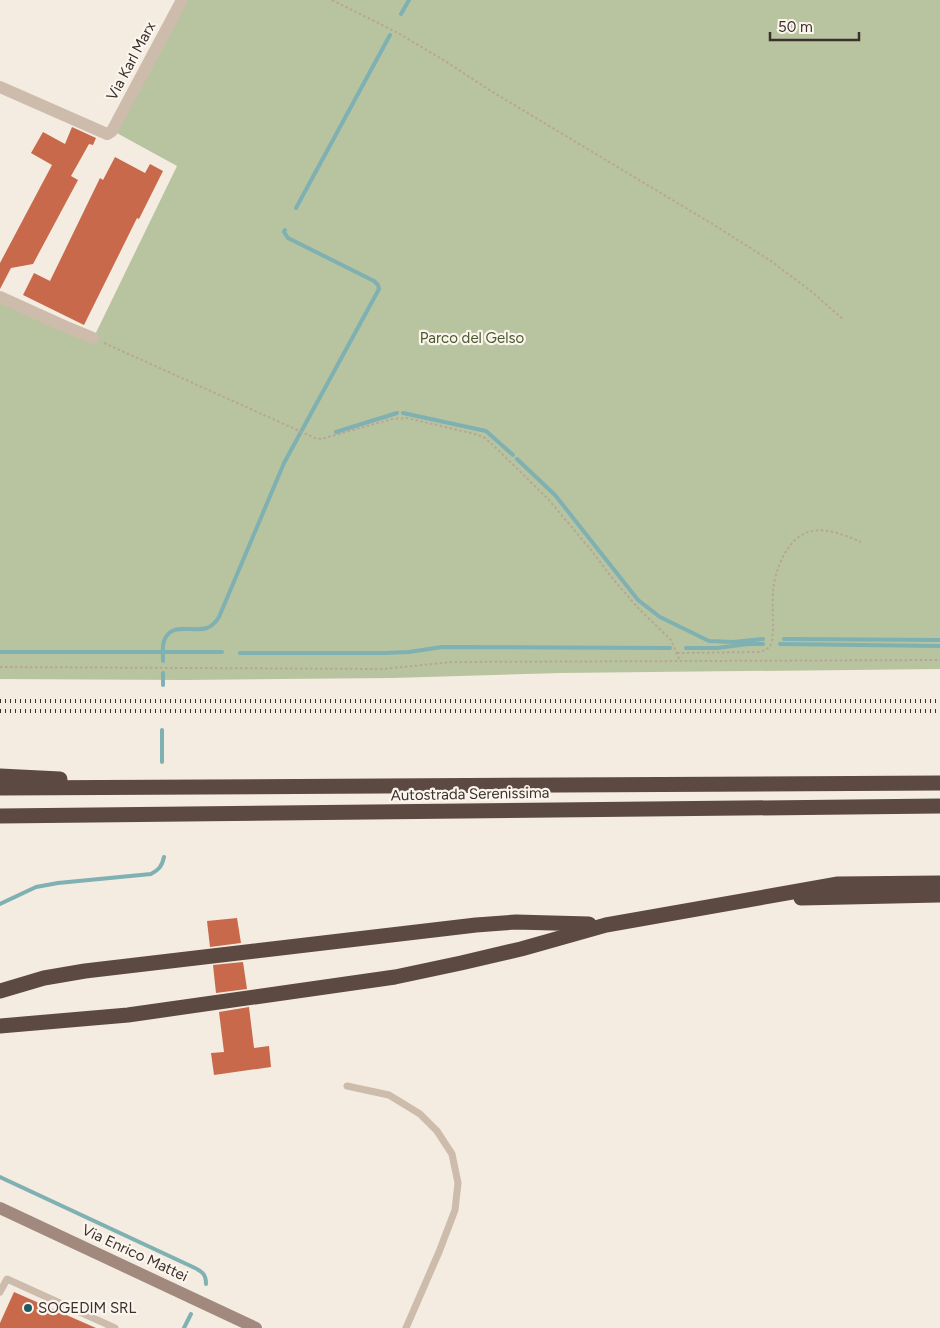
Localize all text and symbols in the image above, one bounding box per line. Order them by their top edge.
scale bar [770,10,859,42]
text: 50 m [778,18,813,36]
street label: Via Karl Marx [103,19,159,103]
park label: Parco del Gelso [420,329,524,347]
street label: Autostrada Serenissima [390,784,550,804]
street label: Via Enrico Mattei [79,1221,191,1285]
place label: SOGEDIM SRL [38,1299,137,1317]
marker: SOGEDIM SRL [22,1302,34,1314]

